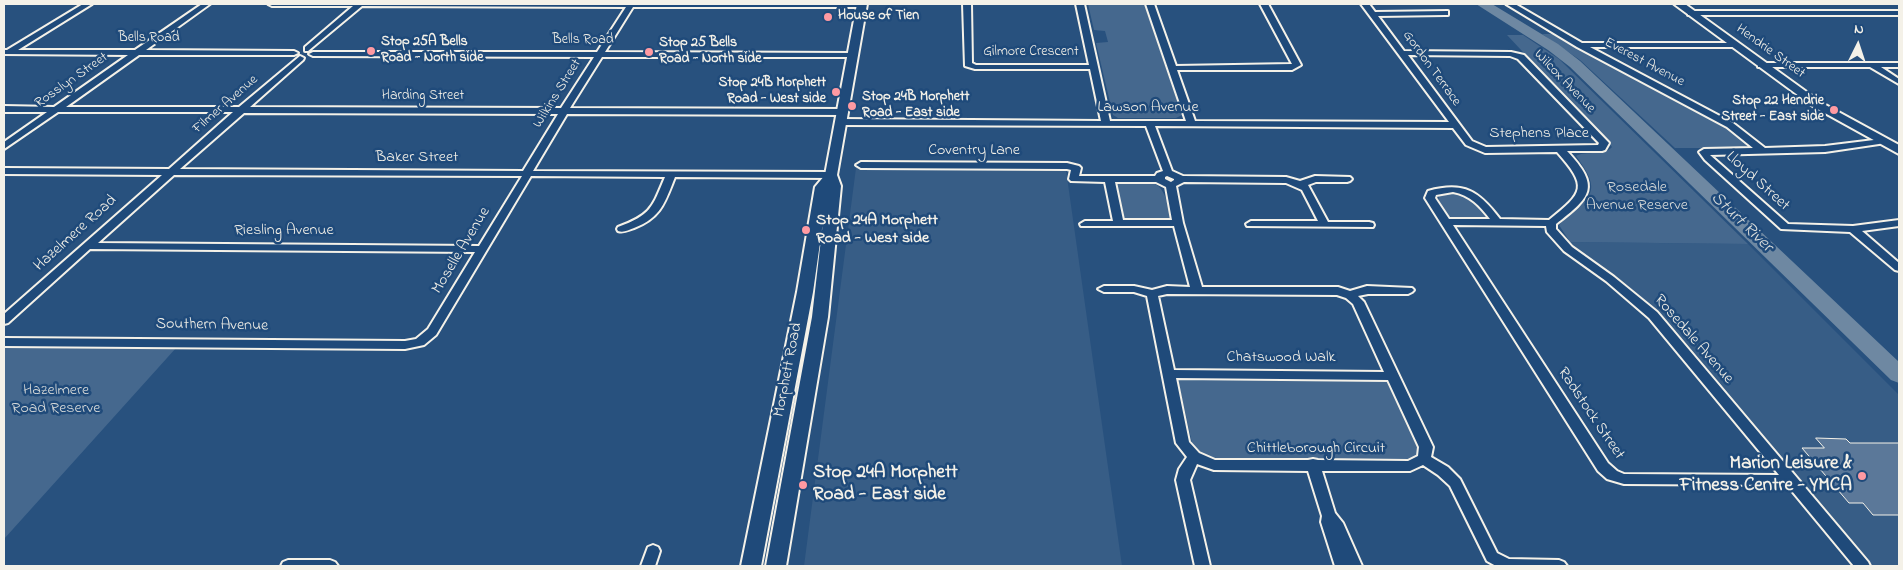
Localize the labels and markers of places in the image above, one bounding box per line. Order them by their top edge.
place label: House of Tien [838,9,919,25]
marker: House of Tien [822,11,834,23]
place label: Stop 25A Bells Road - North side [381,35,483,68]
place label: Stop 25 Bells Road - North side [659,36,761,68]
marker: Stop 25A Bells Road - North side [365,45,377,57]
marker: Stop 25 Bells Road - North side [643,46,655,58]
place label: Stop 24B Morphett Road - West side [719,76,826,108]
marker: Stop 24B Morphett Road - West side [830,86,842,98]
place label: Stop 24B Morphett Road - East side [862,90,969,122]
place label: Stop 22 Hendrie Street - East side [1721,94,1824,126]
marker: Stop 24B Morphett Road - East side [846,100,858,112]
marker: Stop 22 Hendrie Street - East side [1828,104,1840,116]
place label: Stop 24A Morphett Road - West side [816,211,938,249]
marker: Stop 24A Morphett Road - West side [800,224,812,236]
place label: Marion Leisure & Fitness Centre - YMCA [1680,454,1852,498]
place label: Stop 24A Morphett Road - East side [813,463,958,507]
marker: Marion Leisure & Fitness Centre - YMCA [1856,470,1868,482]
marker: Stop 24A Morphett Road - East side [797,479,809,491]

